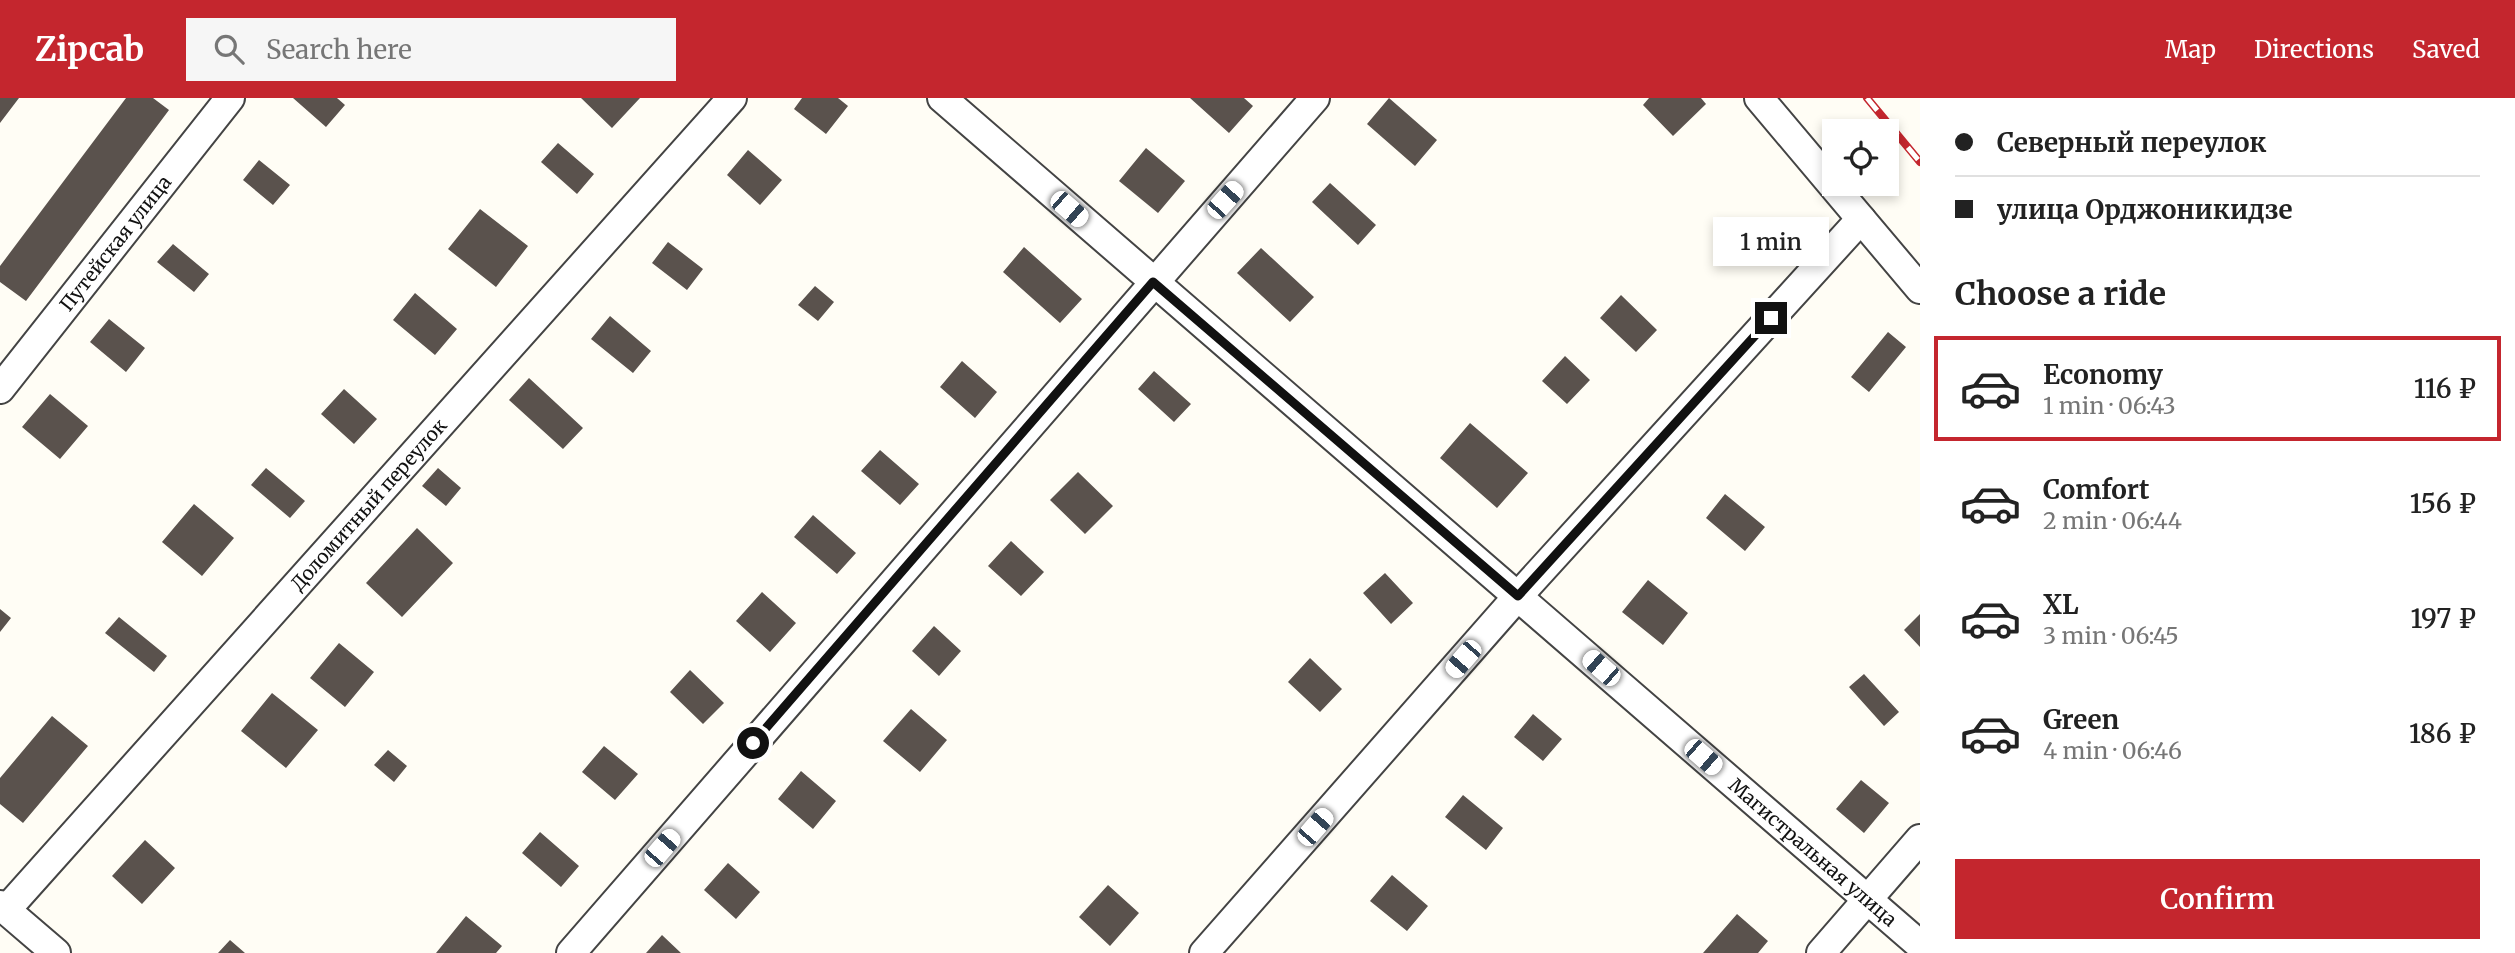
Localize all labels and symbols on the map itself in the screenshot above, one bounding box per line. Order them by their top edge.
street label: Путейская улица [54,170,176,316]
car [1204,177,1247,223]
car [1047,187,1092,231]
callout: 1 min [1713,216,1829,266]
route end [1755,302,1787,334]
street label: Доломитный переулок [286,414,452,595]
car [1442,636,1485,682]
car [1579,646,1624,690]
route start [737,727,769,759]
car [1681,735,1726,779]
street label: Магистральная улица [1724,773,1902,931]
car [1294,804,1337,850]
car [641,825,684,871]

